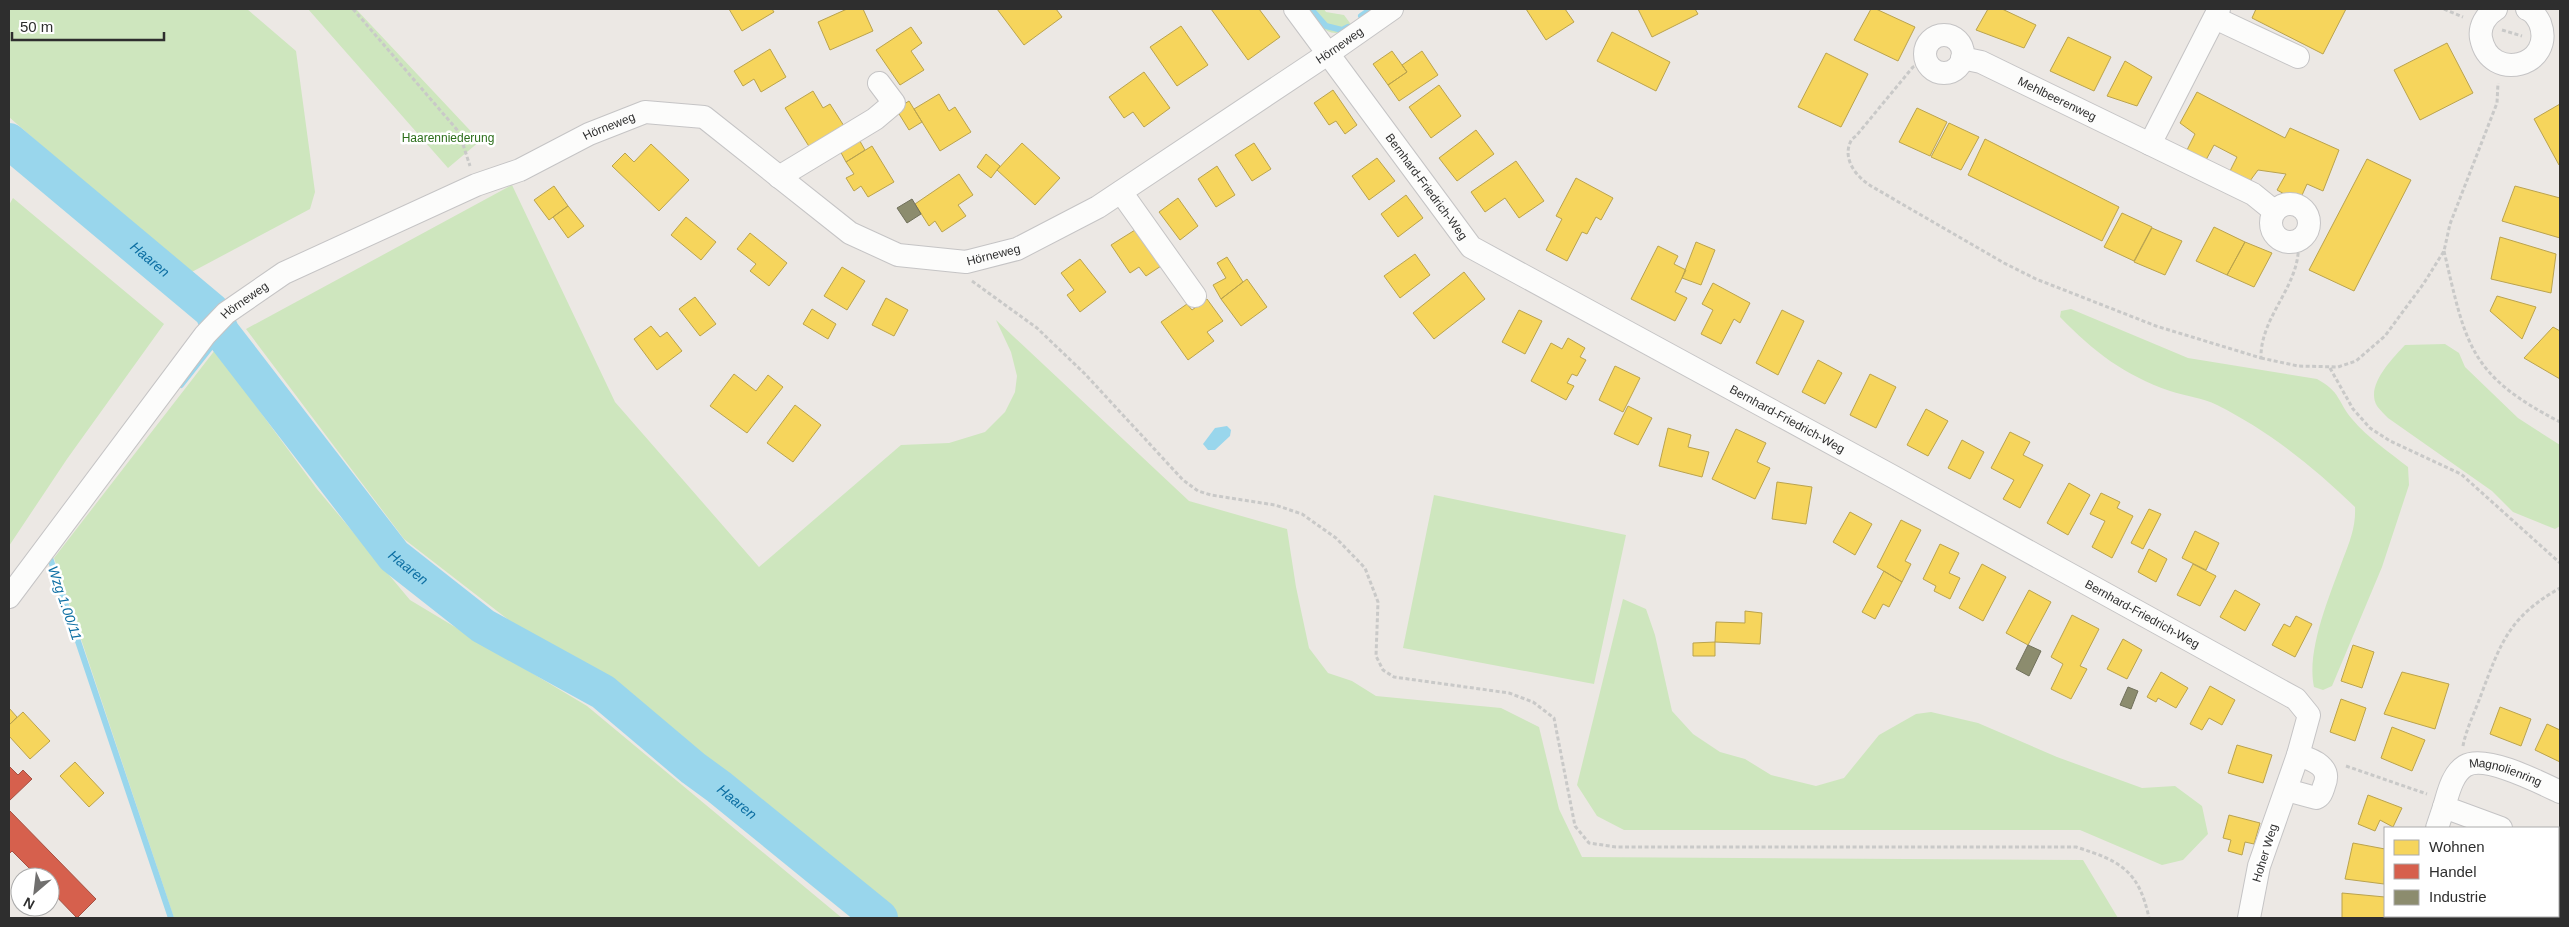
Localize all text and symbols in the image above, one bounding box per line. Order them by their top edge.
scale bar [12,10,165,42]
text: 50 m [20,18,53,35]
street label: Hörneweg [1313,24,1366,67]
street label: Mehlbeerenweg [2016,74,2099,124]
street label: Hörneweg [580,110,637,143]
park label: Haarenniederung [402,131,494,145]
street label: Bernhard-Friedrich-Weg [1383,131,1470,243]
water label: Haaren [127,238,173,280]
street label: Hörneweg [965,241,1022,269]
street label: Hörneweg [217,279,271,321]
street label: Bernhard-Friedrich-Weg [1727,382,1847,456]
water label: Haaren [385,547,432,588]
water label: Wzg 1.00/11 [45,564,85,642]
street label: Bernhard-Friedrich-Weg [2082,577,2202,651]
street label: Magnolienring [2468,756,2544,789]
water label: Haaren [714,781,760,823]
street label: Hoher Weg [2249,822,2281,884]
legend [2384,827,2559,917]
text: Wohnen [2429,838,2485,855]
text: Handel [2429,863,2477,880]
north arrow [10,867,60,917]
text: Industrie [2429,888,2487,905]
text: N [21,894,37,913]

